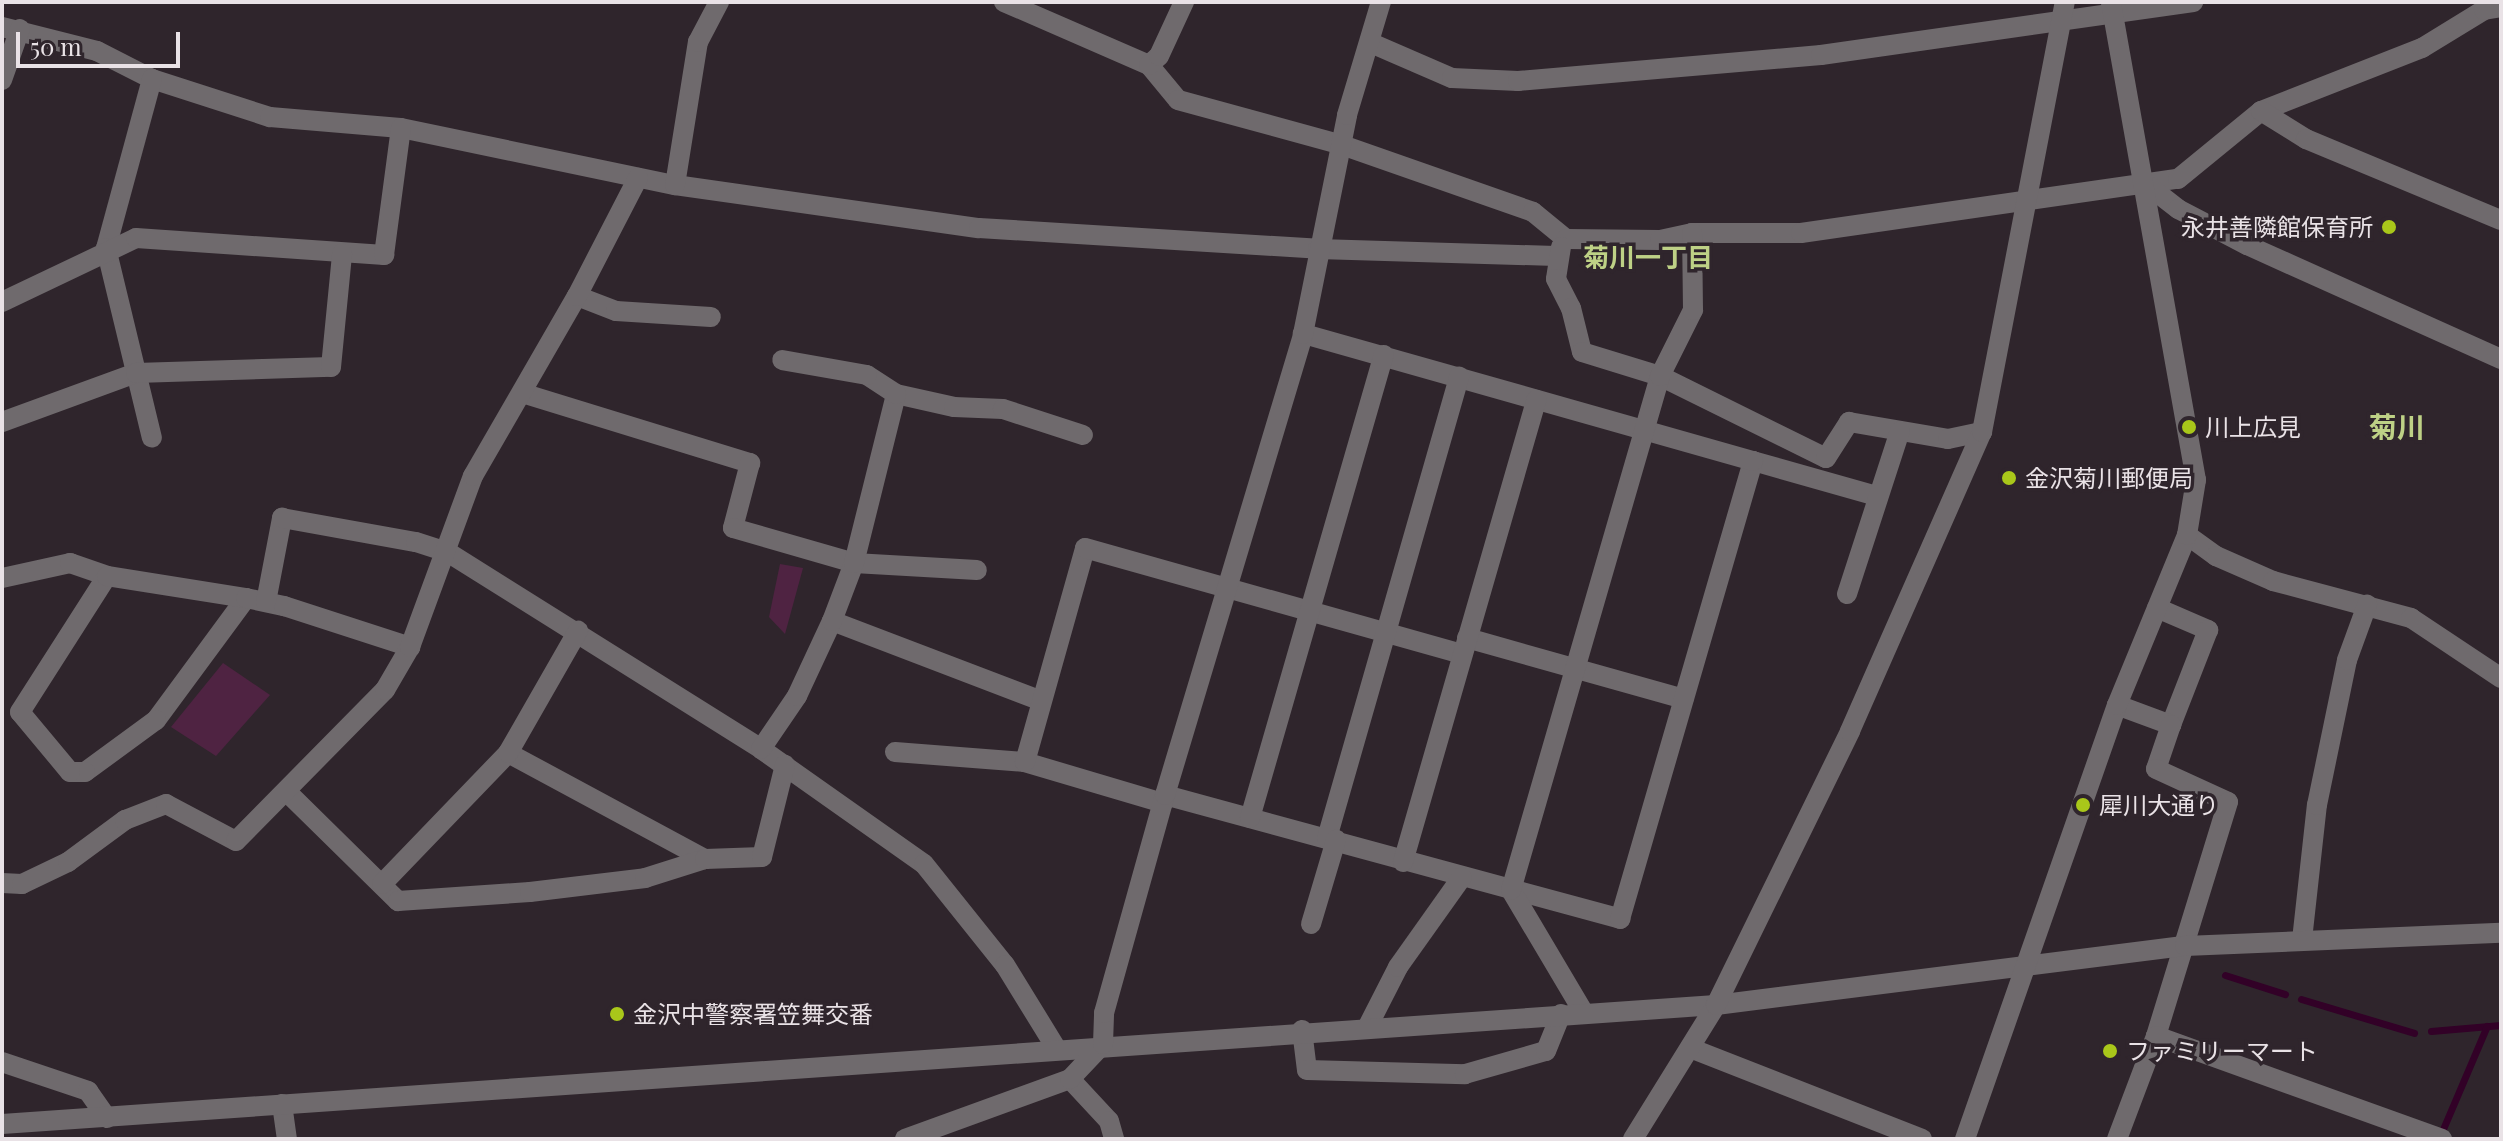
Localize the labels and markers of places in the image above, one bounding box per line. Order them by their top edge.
place label: 永井善隣館保育所 [2181,213,2373,241]
marker: 永井善隣館保育所 [2380,218,2398,236]
place label: 川上広見 [2205,413,2301,441]
marker: 川上広見 [2180,418,2198,436]
place label: 金沢菊川郵便局 [2025,464,2193,492]
marker: 金沢菊川郵便局 [2000,469,2018,487]
place label: 犀川大通り [2099,791,2219,819]
marker: 犀川大通り [2074,796,2092,814]
place label: 金沢中警察署笠舞交番 [633,1000,873,1028]
marker: 金沢中警察署笠舞交番 [608,1005,626,1023]
place label: ファミリーマート [2126,1037,2318,1065]
marker: ファミリーマート [2101,1042,2119,1060]

